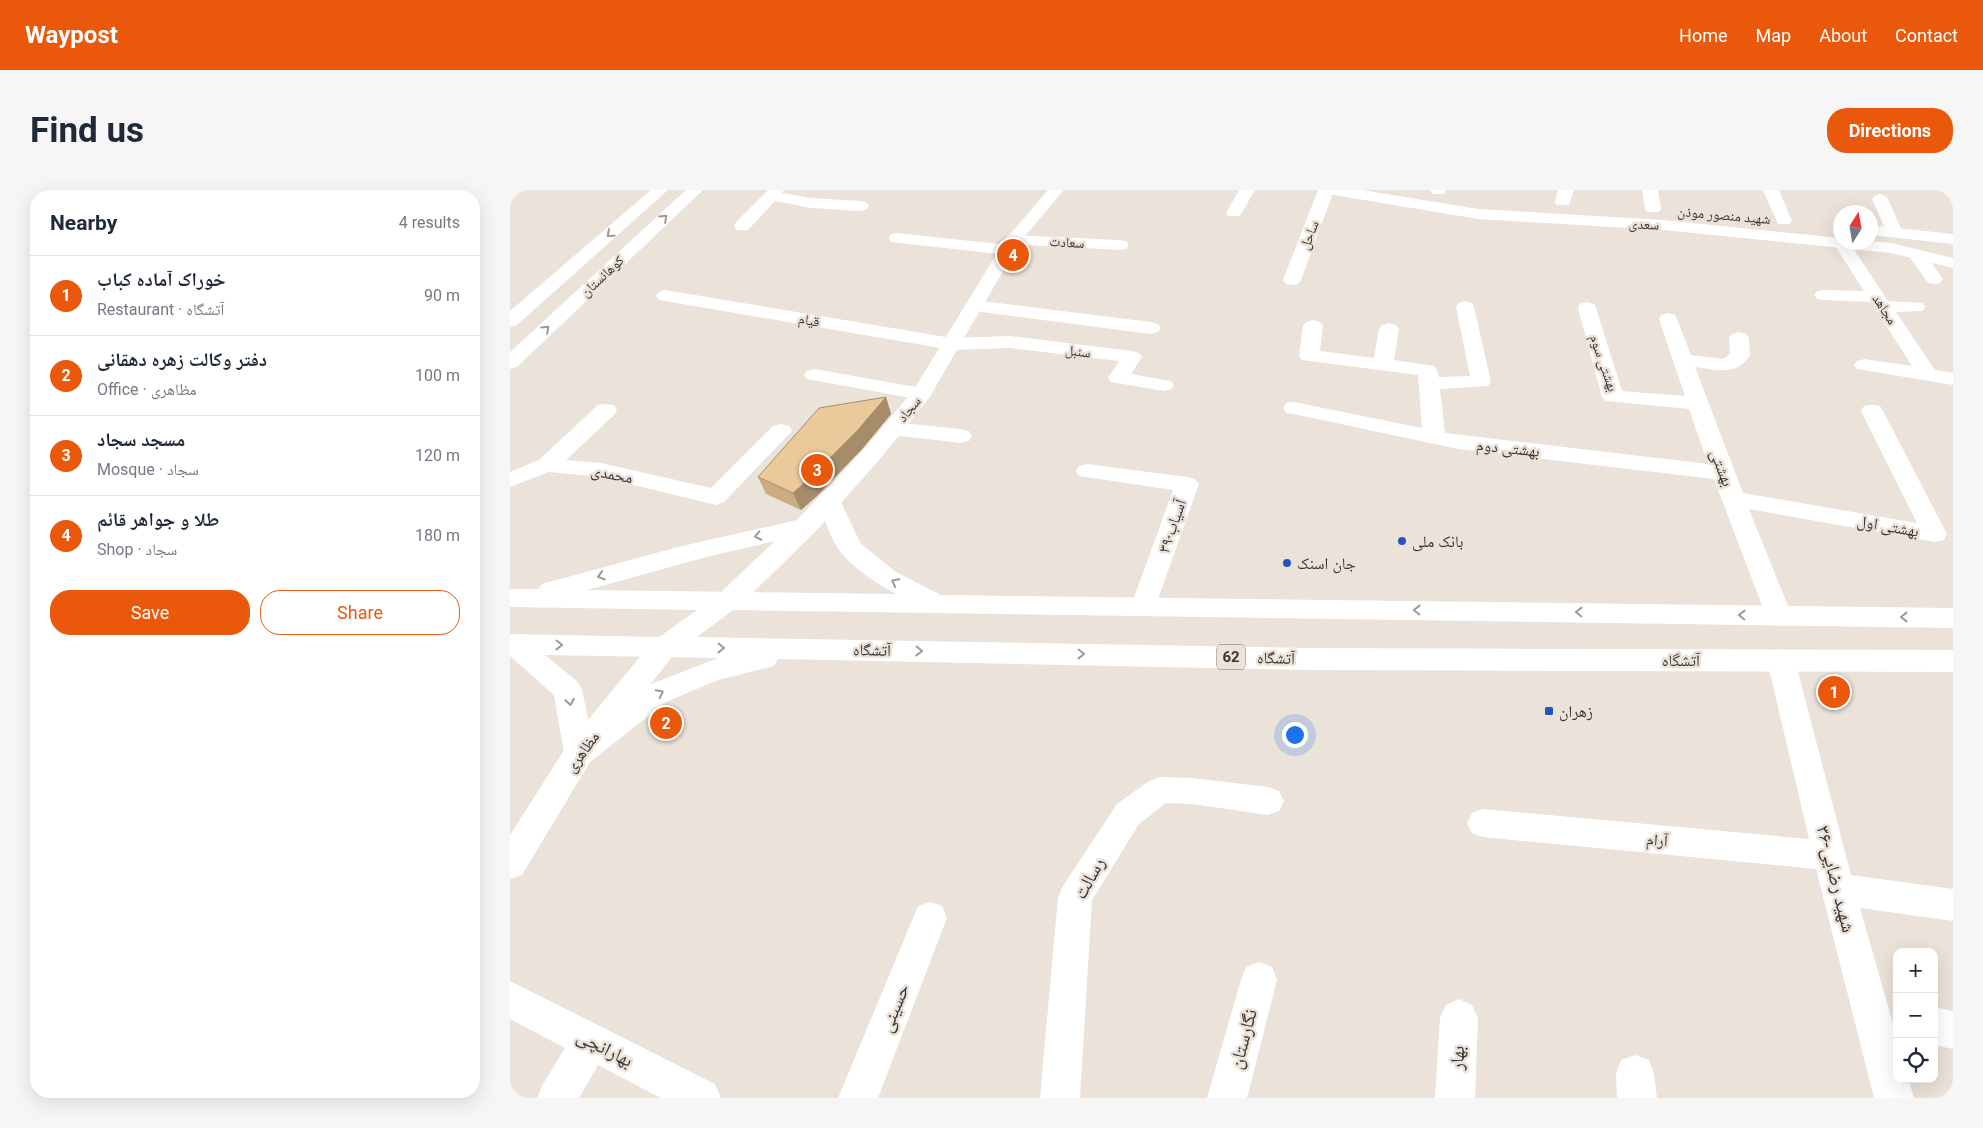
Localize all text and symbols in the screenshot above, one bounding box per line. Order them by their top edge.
text: Waypost [25,21,118,49]
text: Home [1679,25,1728,46]
text: Map [1756,25,1791,46]
text: About [1819,25,1867,46]
text: Contact [1895,25,1958,46]
button: Directions [1827,108,1953,153]
text: Find us [30,110,144,151]
street label: شهید منصور موذن [1677,203,1771,228]
north arrow [1833,205,1878,250]
text: Nearby [50,211,117,235]
text: 4 results [399,213,460,232]
one-way arrow [659,215,668,224]
street label: سعدی [1628,215,1660,234]
street label: ساحل [1296,218,1323,252]
one-way arrow [606,228,615,237]
street label: سعادت [1049,233,1085,251]
pin: 4 [997,236,1029,274]
street label: کوهانستان [577,252,628,301]
text: خوراک آماده کباب [97,268,226,291]
text: 1 [61,286,71,305]
text: 90 m [424,286,460,305]
street label: مجاهد [1869,291,1901,327]
text: Restaurant · آتشگاه [97,300,224,319]
street label: قیام [797,310,821,332]
one-way arrow [540,326,549,335]
street label: بهشتی سوم [1585,332,1621,394]
street label: سنبل [1064,341,1092,361]
text: دفتر وکالت زهره دهقانی [97,348,267,371]
text: 2 [61,366,71,385]
text: 100 m [415,366,460,385]
text: Office · مظاهری [97,380,197,399]
street label: سجاد [894,393,924,425]
text: مسجد سجاد [97,428,185,451]
street label: بهشتی دوم [1475,435,1541,462]
text: 3 [61,446,71,465]
text: 120 m [415,446,460,465]
street label: بهشتی [1705,447,1738,489]
pin: 3 [801,451,833,489]
text: Mosque · سجاد [97,460,199,479]
street label: محمدی [589,461,634,488]
street label: ۳۹-آسیاب [1154,496,1190,555]
text: طلا و جواهر قائم [97,508,219,531]
street label: بهشتی اول [1855,511,1921,542]
text: 4 [61,526,71,545]
text: 180 m [415,526,460,545]
one-way arrow [754,530,763,541]
place label: بانک ملی [1412,532,1463,552]
marker: بانک ملی [1396,535,1408,547]
text: Shop · سجاد [97,540,177,559]
place label: جان اسنک [1297,554,1356,574]
marker: جان اسنک [1281,557,1293,569]
one-way arrow [597,571,606,581]
one-way arrow [891,578,900,588]
button: Save [50,590,250,635]
button: Share [260,590,460,635]
one-way arrow [1413,605,1420,615]
one-way arrow [1575,607,1583,618]
one-way arrow [1738,610,1746,620]
one-way arrow [1900,612,1908,623]
one-way arrow [555,640,563,650]
street label: آتشگاه [853,640,892,660]
one-way arrow [718,643,725,653]
road number: 62 [1217,644,1245,670]
one-way arrow [915,646,923,657]
street label: آتشگاه [1257,648,1296,668]
one-way arrow [1077,649,1085,660]
street label: آتشگاه [1662,651,1701,670]
pin: 1 [1818,673,1850,711]
one-way arrow [655,689,664,699]
one-way arrow [565,698,575,707]
place label: زهران [1559,702,1593,722]
pin: 2 [650,704,682,742]
marker: زهران [1543,705,1555,717]
your location [1282,722,1308,748]
street label: مظاهری [561,728,604,777]
street label: ۳۶-شهید رضایی [1812,823,1860,935]
street label: آرام [1645,830,1670,851]
street label: رسالت [1068,853,1110,903]
map controls [1893,948,1938,1083]
button: + [1893,948,1938,993]
street label: حسینی [874,980,914,1036]
button: − [1893,993,1938,1038]
street label: نگارستان [1224,1006,1262,1072]
street label: بهارانچی [573,1024,637,1072]
button: locate [1893,1038,1938,1083]
street label: بهار [1445,1045,1469,1072]

